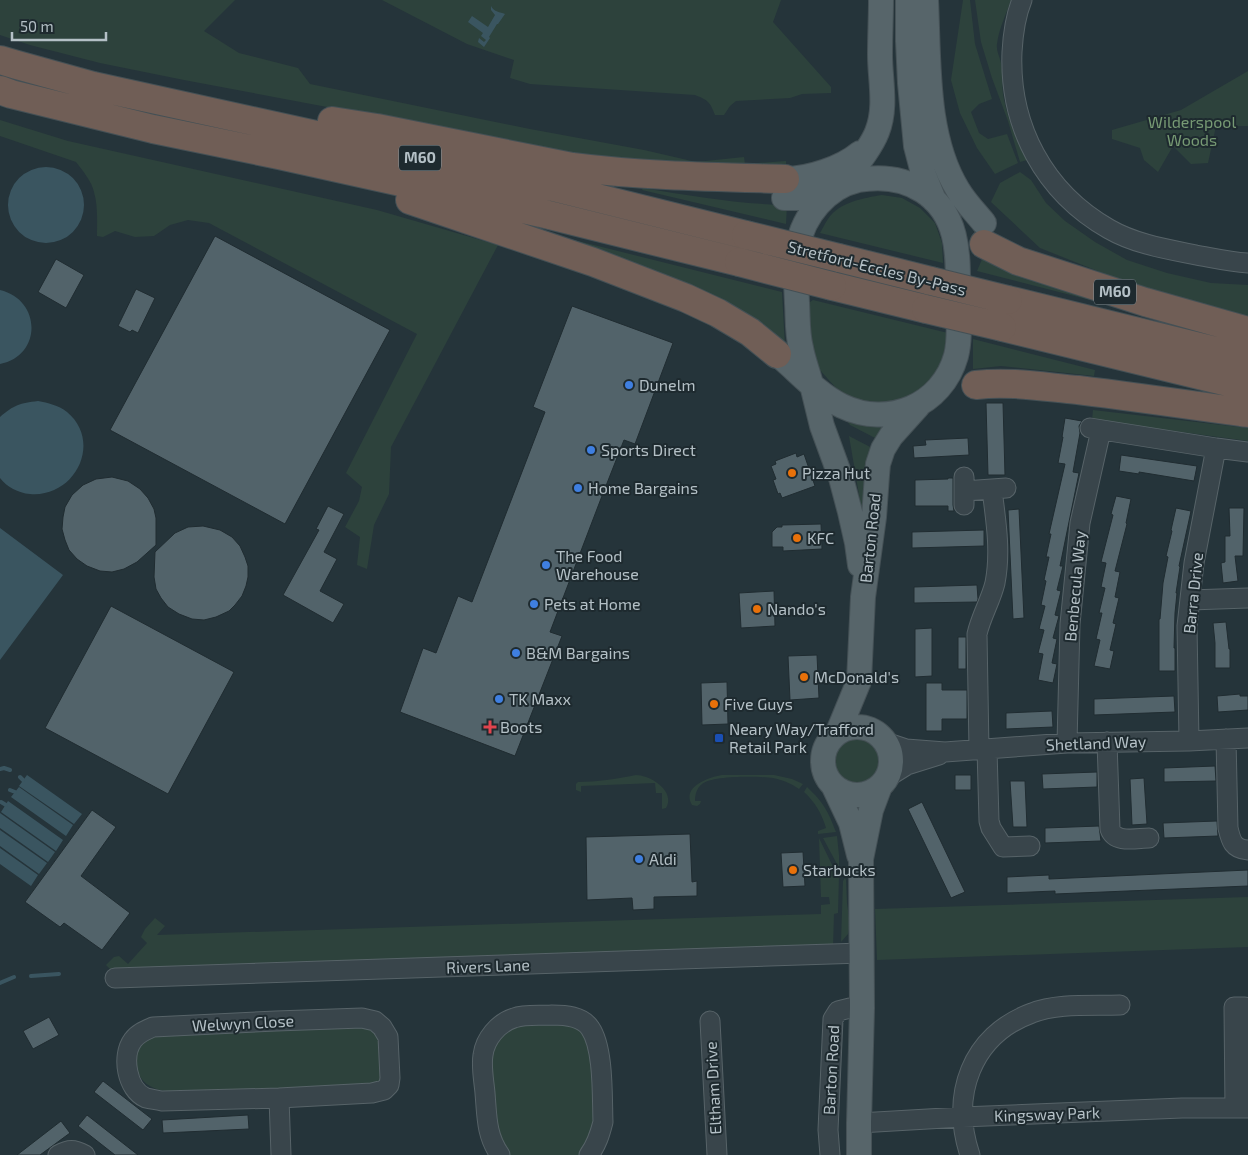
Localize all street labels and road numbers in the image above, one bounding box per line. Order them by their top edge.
road number: M60 [399,146,441,170]
street label: Stretford-Eccles By-Pass [786,236,968,299]
road number: M60 [1094,280,1136,304]
street label: Barton Road [855,492,884,584]
street label: Benbecula Way [1060,529,1089,642]
street label: Barra Drive [1179,551,1206,635]
street label: Shetland Way [1045,731,1147,754]
street label: Rivers Lane [446,955,530,976]
street label: Welwyn Close [191,1010,295,1035]
street label: Barton Road [819,1025,842,1115]
street label: Eltham Drive [701,1041,724,1135]
street label: Kingsway Park [994,1102,1100,1125]

